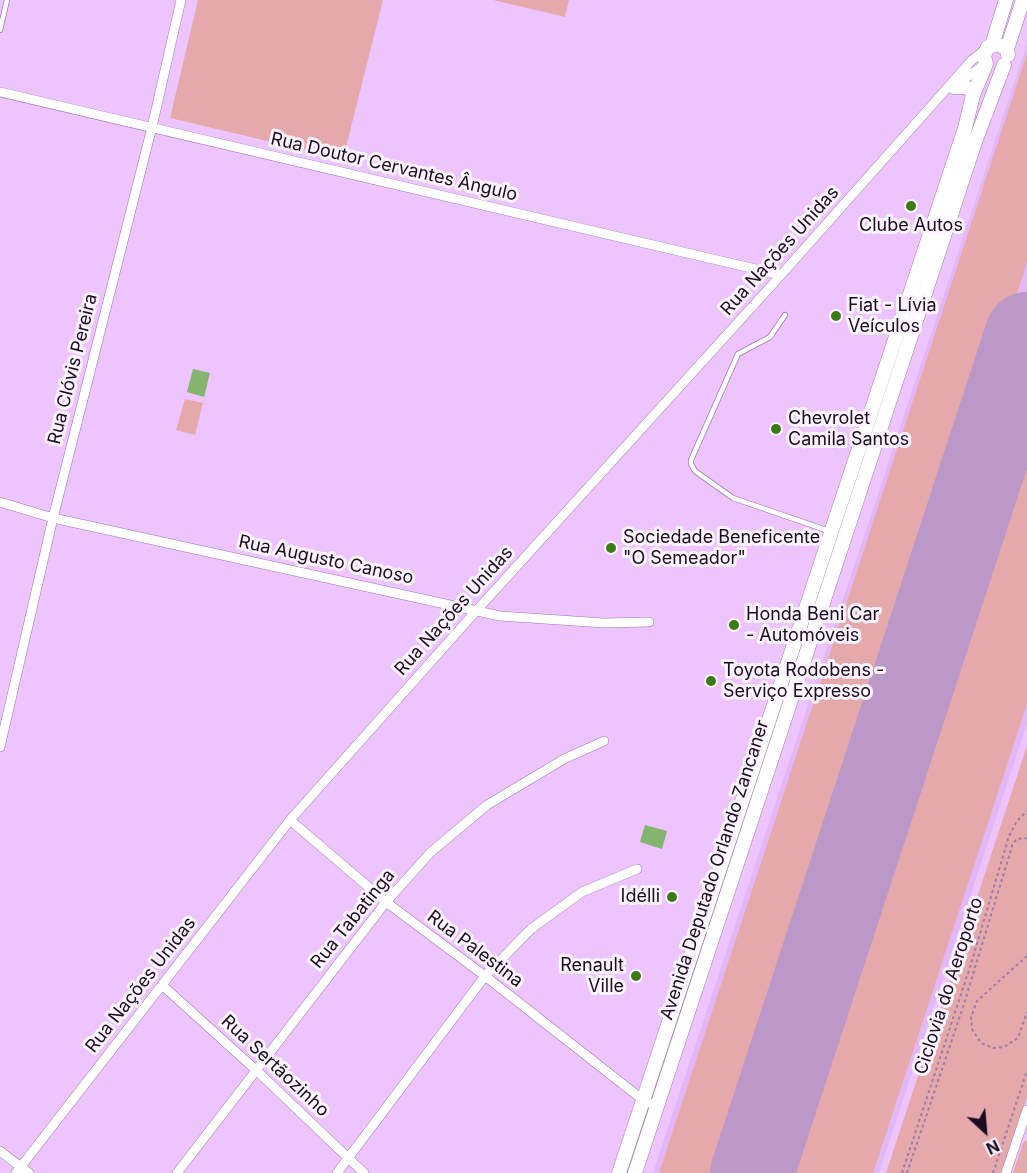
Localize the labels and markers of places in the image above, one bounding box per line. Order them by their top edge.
marker: Clube Autos [904,199,918,213]
place label: Clube Autos [859,215,963,237]
place label: Fiat - Lívia Veículos [848,295,937,338]
marker: Fiat - Lívia Veículos [829,309,843,323]
place label: Chevrolet Camila Santos [788,408,909,450]
marker: Chevrolet Camila Santos [769,422,783,436]
place label: Sociedade Beneficente "O Semeador" [623,527,820,570]
marker: Sociedade Beneficente "O Semeador" [604,541,618,555]
place label: Honda Beni Car - Automóveis [746,604,879,646]
marker: Honda Beni Car - Automóveis [727,618,741,632]
place label: Toyota Rodobens - Serviço Expresso [723,660,884,702]
marker: Toyota Rodobens - Serviço Expresso [704,674,718,688]
place label: Idélli [621,886,660,908]
marker: Idélli [665,890,679,904]
place label: Renault Ville [560,955,624,998]
marker: Renault Ville [629,969,643,983]

